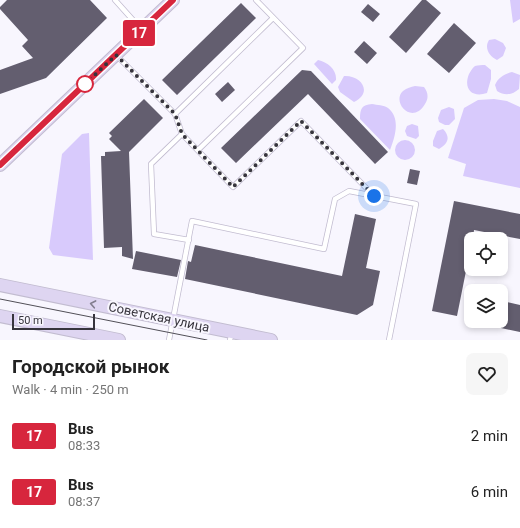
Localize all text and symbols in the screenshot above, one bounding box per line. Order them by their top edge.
line badge: 17 [121,20,157,46]
text: 17 [131,25,147,41]
unlabelled marker [76,75,94,93]
your location [364,186,384,206]
map controls [464,232,508,328]
button: locate [464,232,508,276]
button: layers [464,284,508,328]
street label: Советская улица [107,299,211,335]
one-way arrow [90,300,97,308]
scale bar [12,312,95,331]
text: 50 m [18,314,43,327]
button: heart [466,353,508,395]
text: Городской рынок [12,355,169,378]
text: Walk · 4 min · 250 m [12,382,129,397]
text: Bus [68,420,94,438]
text: 2 min [471,427,508,445]
text: 17 [26,428,42,444]
text: 08:33 [68,438,100,453]
text: Bus [68,476,94,494]
text: 6 min [471,483,508,501]
text: 17 [26,484,42,500]
text: 08:37 [68,494,100,509]

